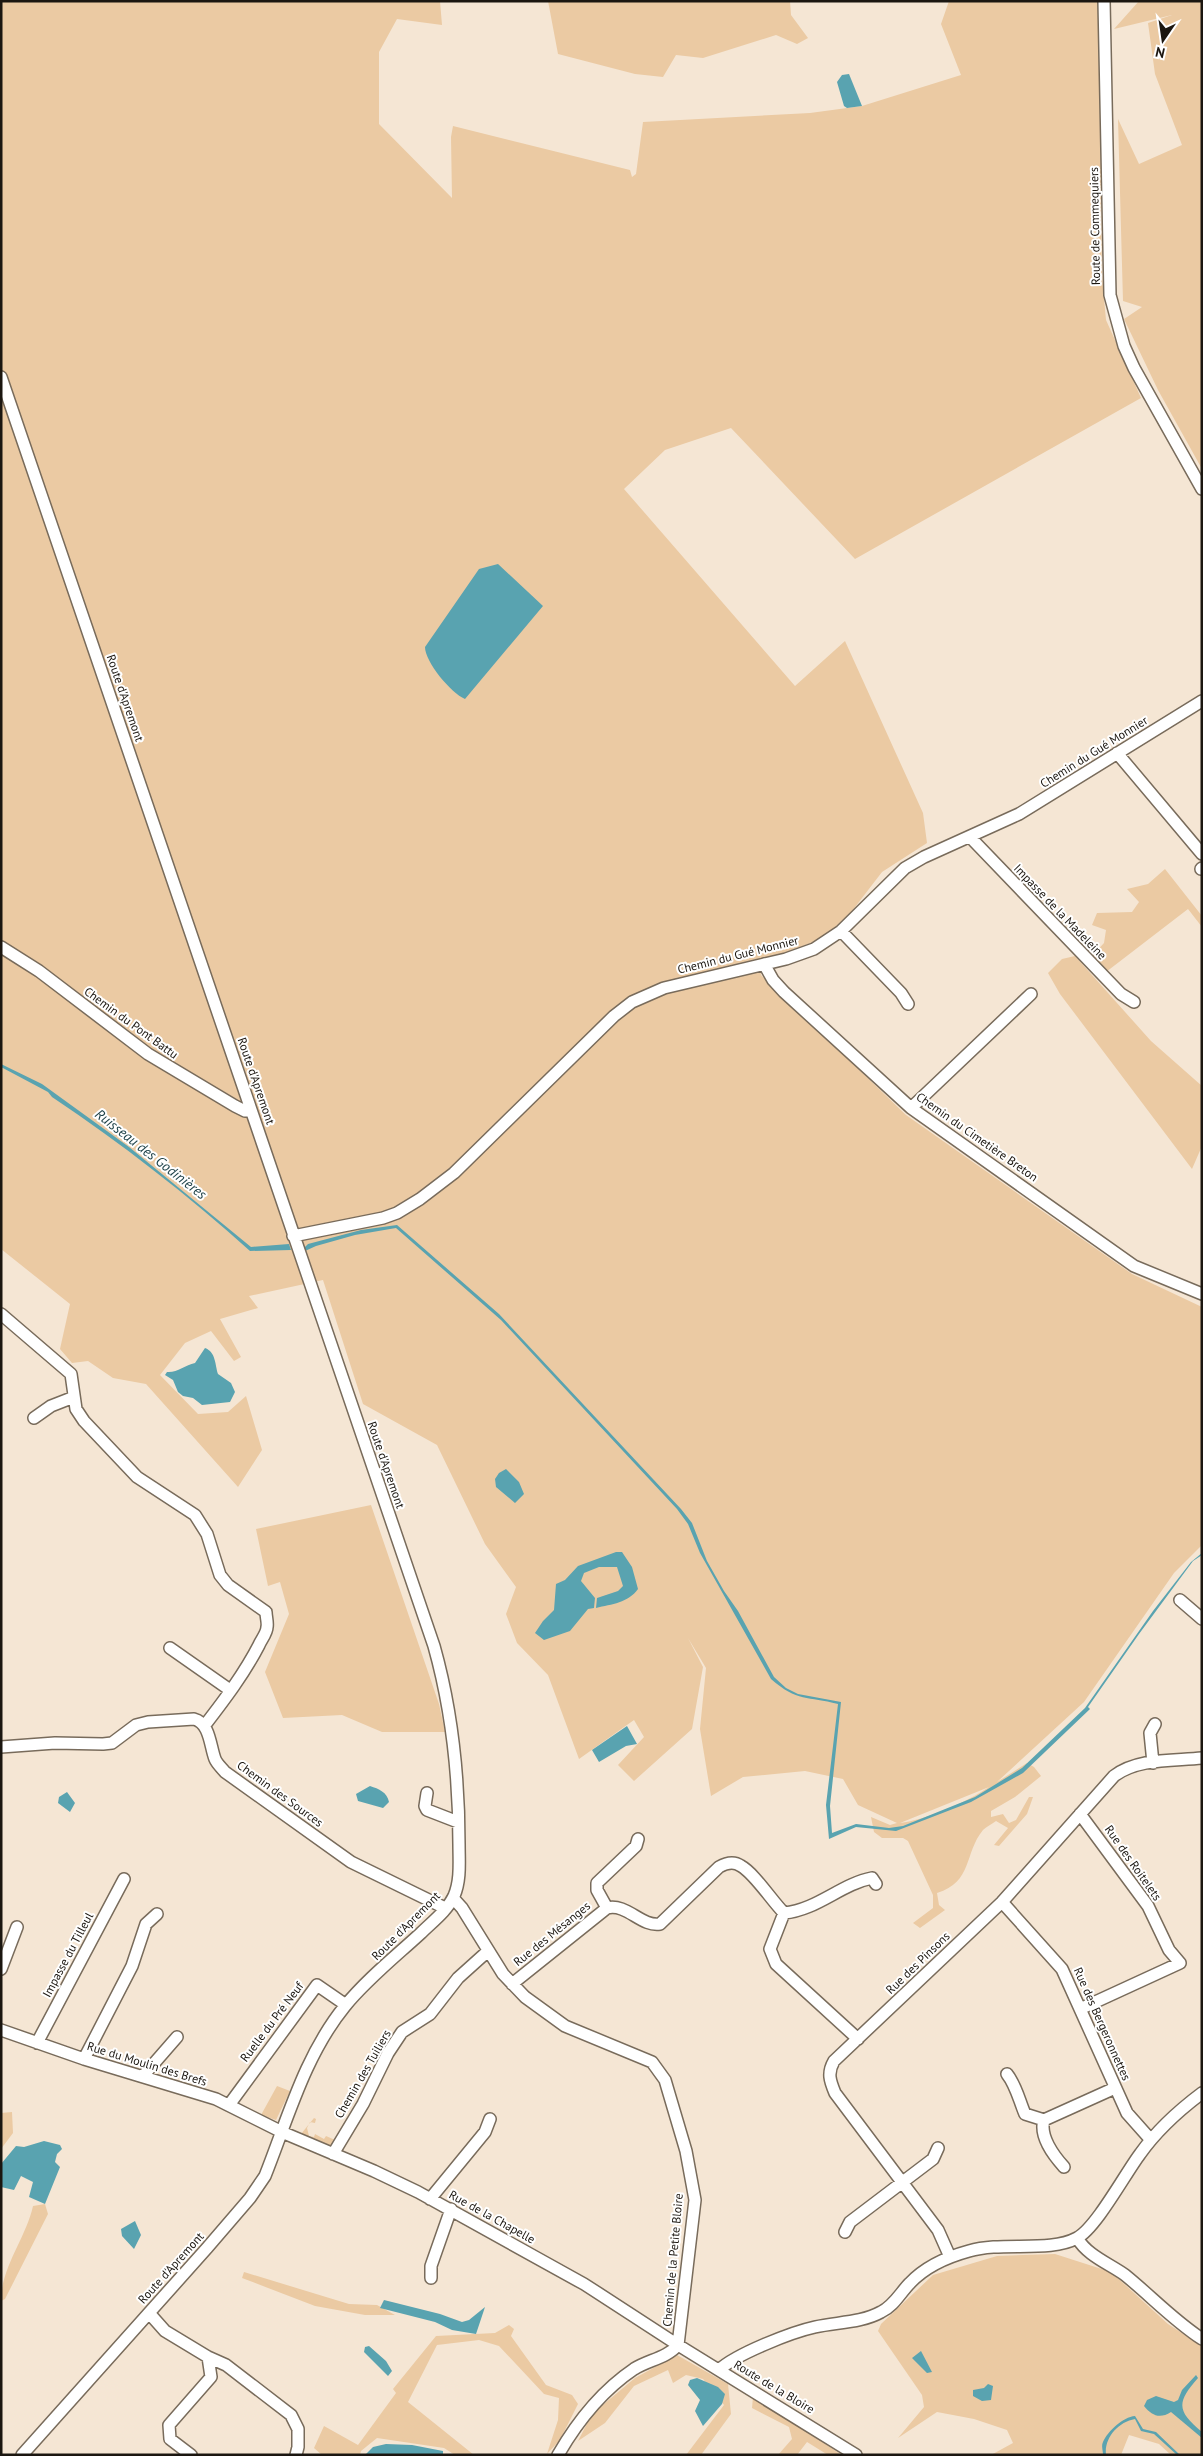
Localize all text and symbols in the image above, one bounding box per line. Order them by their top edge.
north arrow [1138,15,1188,65]
text: N [1154,43,1167,62]
street label: Route de Commequiers [1086,167,1103,285]
street label: Route d'Apremont [104,652,147,743]
street label: Chemin du Gué Monnier [1037,712,1150,791]
street label: Impasse de la Madeleine [1011,861,1110,963]
street label: Chemin du Gué Monnier [676,932,800,977]
street label: Chemin du Pont Battu [81,983,181,1062]
street label: Route d'Apremont [235,1035,278,1126]
street label: Chemin du Cimetière Breton [914,1089,1041,1184]
water label: Ruisseau des Godinières [92,1105,211,1203]
street label: Route d'Apremont [365,1419,408,1510]
street label: Chemin des Sources [234,1757,326,1830]
street label: Rue des Roitelets [1102,1822,1165,1903]
street label: Route d'Apremont [368,1888,443,1963]
street label: Rue des Mésanges [510,1898,593,1969]
street label: Impasse du Tilleul [39,1909,96,2000]
street label: Rue des Pinsons [883,1928,953,1997]
street label: Rue des Bergeronnettes [1071,1965,1134,2083]
street label: Ruelle du Pré Neuf [237,1978,307,2065]
street label: Chemin des Tuiliers [331,2027,394,2121]
street label: Rue du Moulin des Brefs [85,2038,209,2089]
street label: Rue de la Chapelle [447,2187,538,2246]
street label: Chemin de la Petite Bloire [659,2193,686,2327]
street label: Route d'Apremont [135,2229,207,2306]
street label: Route de la Bloire [731,2357,817,2417]

